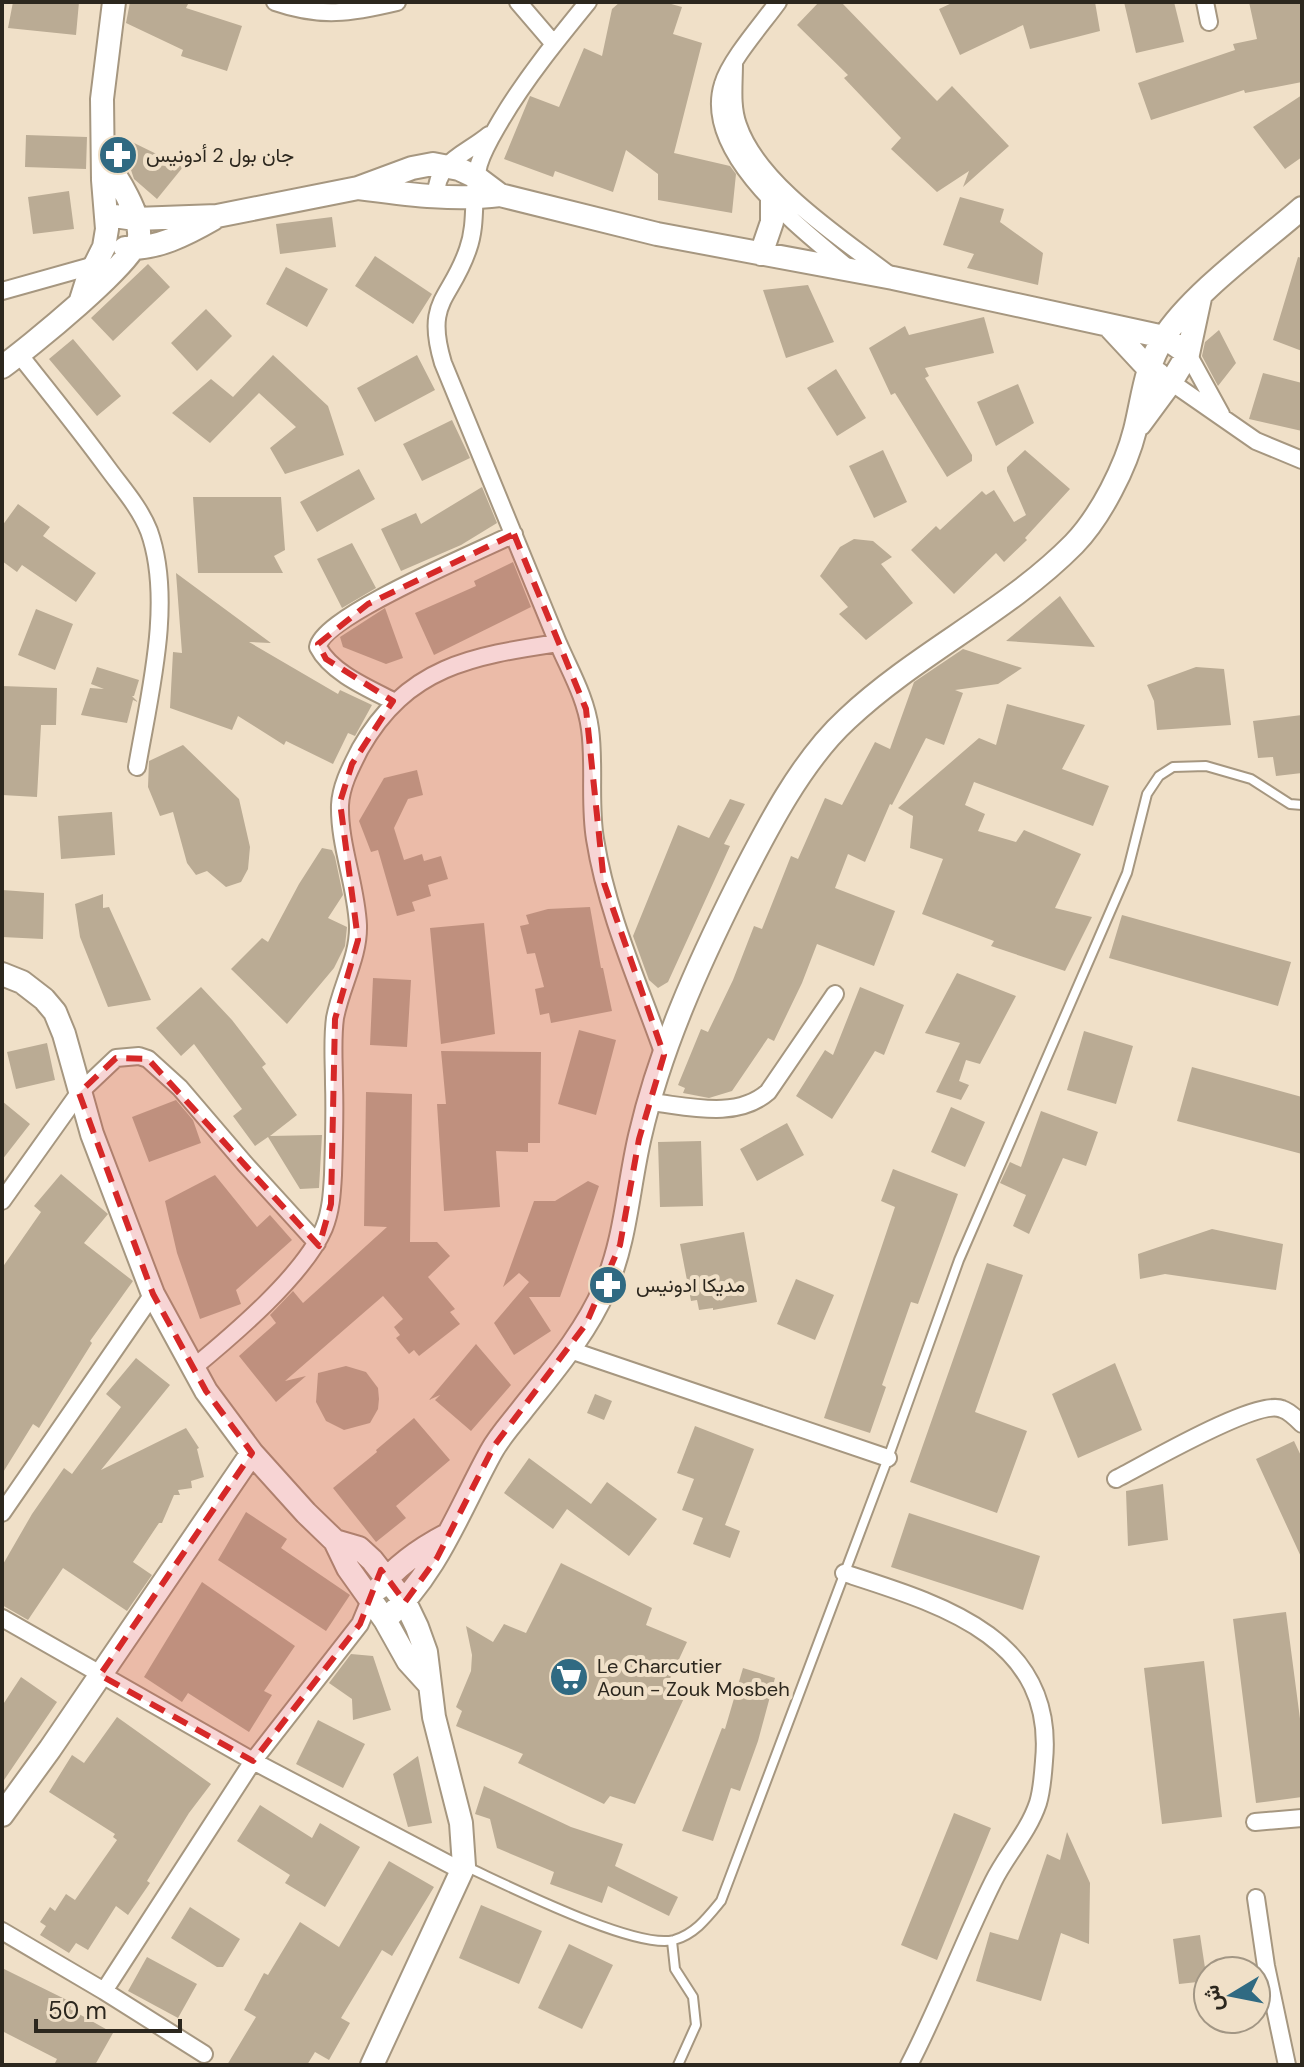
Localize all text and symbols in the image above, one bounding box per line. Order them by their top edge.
pharmacy icon: جان بول 2 أدونيس [97,134,139,176]
place label: جان بول 2 أدونيس [146,142,294,168]
pharmacy icon: مديكا ادونيس [587,1264,629,1306]
place label: مديكا ادونيس [636,1272,745,1298]
place label: Le Charcutier Aoun - Zouk Mosbeh [597,1653,790,1702]
supermarket icon: Le Charcutier Aoun - Zouk Mosbeh [548,1656,590,1698]
north arrow [1192,1955,1272,2035]
scale bar [36,1983,180,2033]
text: ش [1196,1983,1229,2014]
text: 50 m [48,1995,107,2026]

